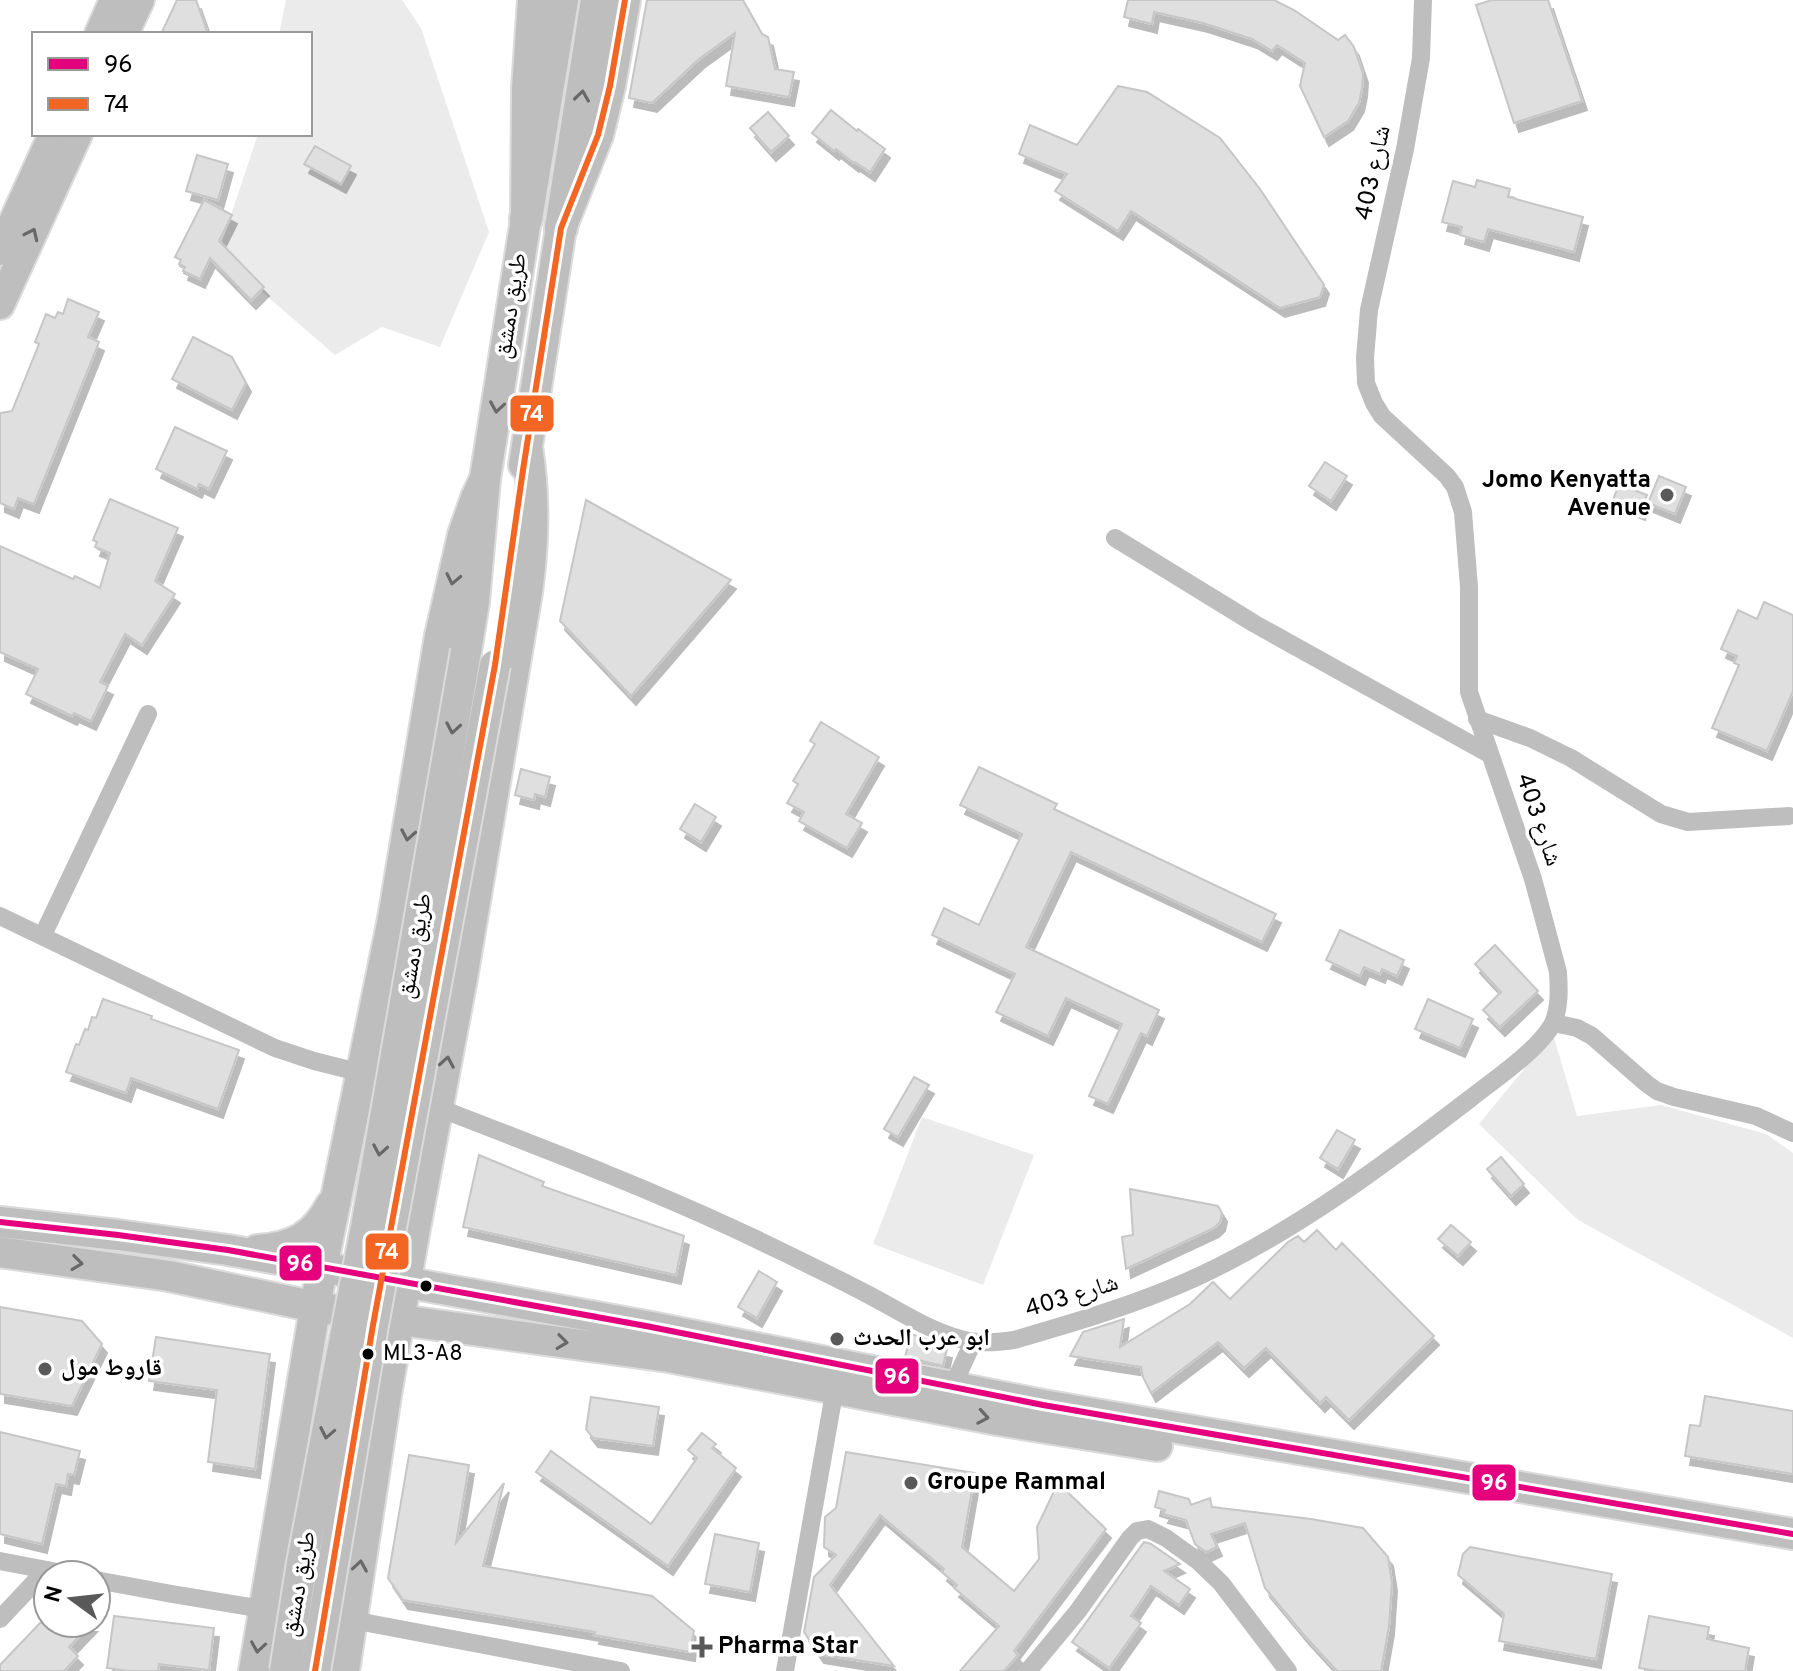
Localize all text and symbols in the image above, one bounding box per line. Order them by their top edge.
legend [32,32,312,136]
text: 96 [104,51,133,81]
one-way arrow [573,89,590,103]
text: 74 [104,91,129,121]
street label: شارع 403 [1349,123,1399,223]
one-way arrow [23,228,39,242]
street label: طريق دمشق [489,251,535,361]
line badge: 74 [509,394,555,433]
one-way arrow [489,400,506,413]
text: 74 [520,402,544,429]
place label: Jomo Kenyatta Avenue [1482,466,1651,524]
marker: Jomo Kenyatta Avenue [1658,486,1676,504]
one-way arrow [445,572,462,585]
one-way arrow [445,721,462,735]
street label: شارع 403 [1508,770,1568,870]
one-way arrow [400,828,417,842]
street label: طريق دمشق [392,891,440,1001]
one-way arrow [438,1055,455,1069]
one-way arrow [372,1143,389,1156]
line badge: 74 [364,1232,410,1271]
text: 74 [375,1240,399,1267]
line badge: 96 [278,1244,323,1282]
text: 96 [286,1252,314,1279]
one-way arrow [70,1254,84,1271]
street label: شارع 403 [1022,1269,1122,1325]
unlabelled marker [418,1278,434,1294]
place label: ابو عرب الحدث [853,1324,990,1354]
marker: ابو عرب الحدث [828,1330,846,1348]
one-way arrow [556,1333,569,1350]
place label: ML3-A8 [383,1341,463,1368]
marker: ML3-A8 [360,1346,376,1362]
place label: قاروط مول [61,1354,162,1384]
line badge: 96 [874,1357,920,1395]
marker: قاروط مول [36,1360,54,1378]
text: 96 [883,1365,911,1392]
one-way arrow [976,1407,990,1424]
one-way arrow [320,1426,337,1440]
line badge: 96 [1471,1463,1517,1502]
place label: Groupe Rammal [927,1468,1106,1498]
text: 96 [1480,1471,1508,1498]
marker: Groupe Rammal [902,1474,920,1492]
street label: طريق دمشق [276,1529,324,1639]
north arrow [32,1559,112,1639]
one-way arrow [351,1559,368,1573]
text: N [40,1583,70,1606]
place label: Pharma Star [718,1632,858,1662]
marker: Pharma Star [693,1638,711,1656]
one-way arrow [250,1640,267,1654]

